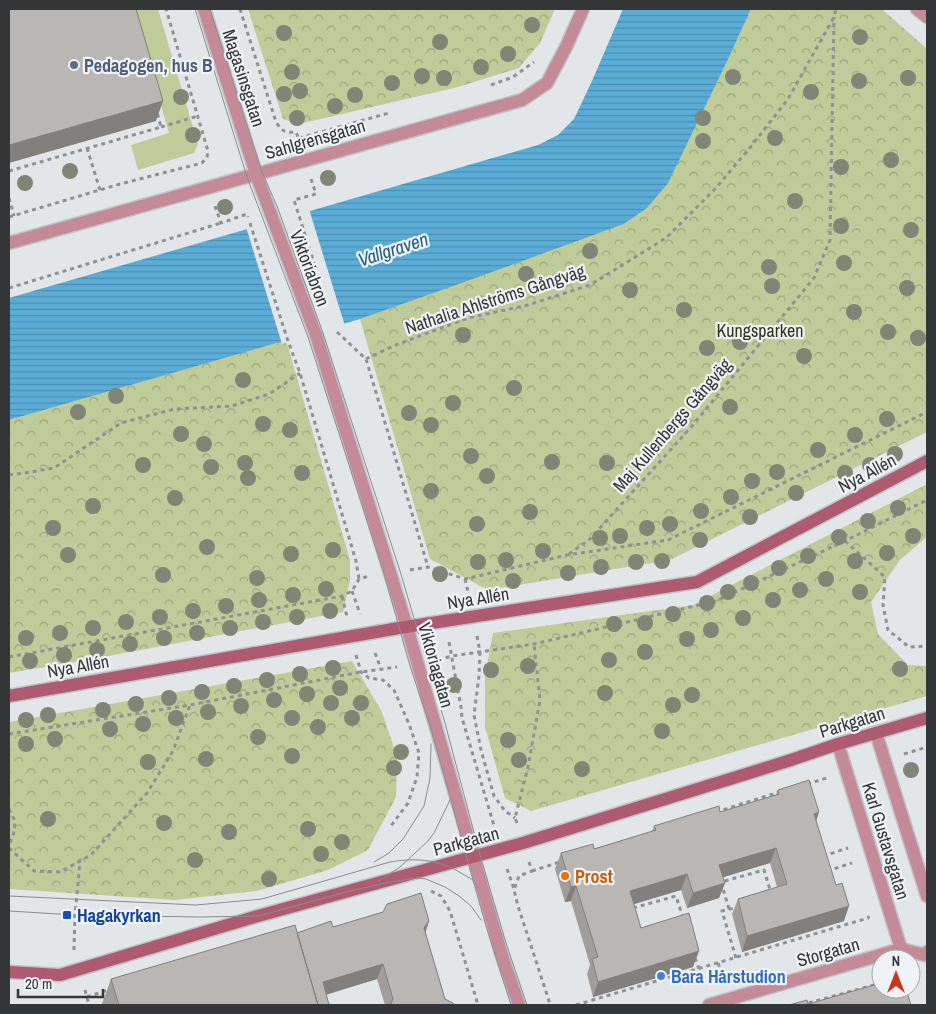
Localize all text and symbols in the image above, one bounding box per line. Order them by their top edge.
street label: Magasinsgatan [217,26,271,130]
place label: Pedagogen, hus B [84,53,213,78]
marker: Pedagogen, hus B [68,59,80,71]
street label: Sahlgrensgatan [262,113,368,165]
water label: Vallgraven [355,225,431,273]
street label: Viktoriabron [284,226,336,310]
street label: Nathalia Ahlströms Gångväg [402,258,589,340]
park label: Kungsparken [717,318,803,343]
street label: Maj Kullenbergs Gångväg [607,352,738,497]
street label: Nya Allén [834,447,900,499]
street label: Nya Allén [445,581,511,615]
street label: Viktoriagatan [412,619,460,711]
street label: Nya Allén [45,648,111,684]
street label: Parkgatan [816,700,888,744]
street label: Karl Gustavsgatan [856,779,916,903]
street label: Parkgatan [430,820,502,862]
place label: Prost [575,864,613,889]
marker: Prost [559,870,571,882]
place label: Hagakyrkan [77,903,161,928]
marker: Hagakyrkan [61,909,73,921]
street label: Storgatan [794,931,862,973]
north arrow [871,949,921,999]
text: N [892,952,900,970]
place label: Bara Hårstudion [671,964,786,989]
scale bar [18,966,102,998]
marker: Bara Hårstudion [655,970,667,982]
text: 20 m [25,973,52,994]

